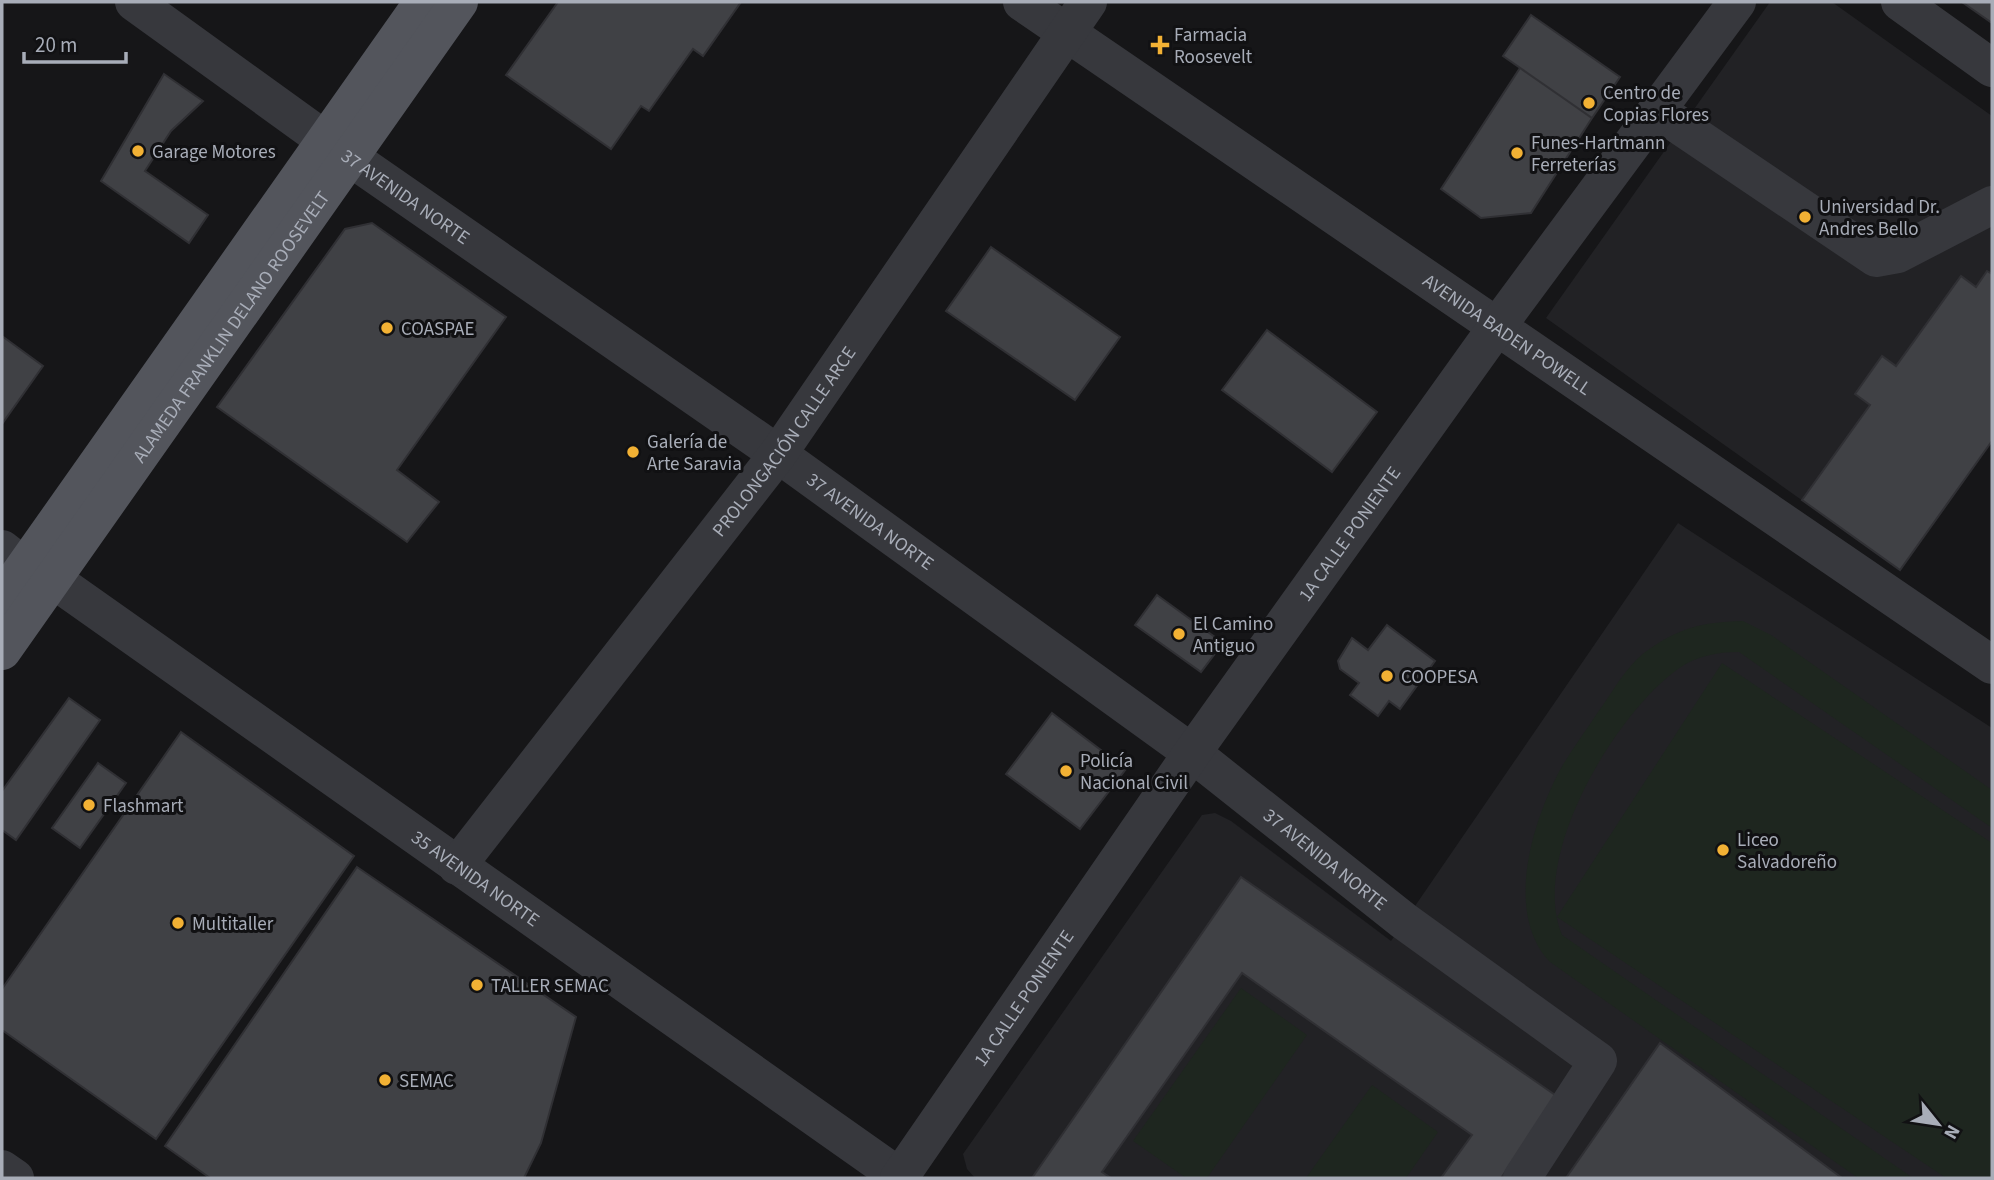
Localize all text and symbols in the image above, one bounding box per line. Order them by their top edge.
scale bar [24,21,126,65]
place label: Farmacia Roosevelt [1174,22,1253,71]
text: 20 m [35,30,77,60]
marker: Farmacia Roosevelt [1152,37,1168,53]
place label: Centro de Copias Flores [1603,80,1709,129]
marker: Centro de Copias Flores [1581,95,1597,111]
place label: Funes-Hartmann Ferreterías [1531,130,1665,179]
place label: Garage Motores [152,139,276,166]
marker: Garage Motores [130,143,146,159]
street label: 37 AVENIDA NORTE [335,143,475,251]
marker: Funes-Hartmann Ferreterías [1509,145,1525,161]
street label: ALAMEDA FRANKLIN DELANO ROOSEVELT [127,186,337,469]
place label: Universidad Dr. Andres Bello [1819,194,1940,243]
marker: Universidad Dr. Andres Bello [1797,209,1813,225]
street label: AVENIDA BADEN POWELL [1417,268,1596,402]
place label: COASPAE [401,316,474,343]
marker: COASPAE [379,320,395,336]
street label: PROLONGACIÓN CALLE ARCE [706,341,863,543]
place label: Galería de Arte Saravia [647,429,742,478]
marker: Galería de Arte Saravia [625,444,641,460]
street label: 1A CALLE PONIENTE [1293,461,1408,607]
street label: 37 AVENIDA NORTE [800,467,939,577]
place label: El Camino Antiguo [1193,611,1273,660]
marker: El Camino Antiguo [1171,626,1187,642]
place label: COOPESA [1401,664,1478,691]
marker: COOPESA [1379,668,1395,684]
place label: Policía Nacional Civil [1080,748,1188,797]
marker: Policía Nacional Civil [1058,763,1074,779]
place label: Flashmart [103,793,184,820]
marker: Flashmart [81,797,97,813]
street label: 37 AVENIDA NORTE [1257,803,1392,918]
street label: 35 AVENIDA NORTE [405,824,545,934]
place label: Liceo Salvadoreño [1737,827,1837,876]
marker: Liceo Salvadoreño [1715,842,1731,858]
place label: Multitaller [192,911,274,938]
marker: Multitaller [170,915,186,931]
street label: 1A CALLE PONIENTE [968,925,1081,1072]
place label: TALLER SEMAC [491,973,609,1000]
marker: TALLER SEMAC [469,977,485,993]
place label: SEMAC [399,1068,454,1095]
marker: SEMAC [377,1072,393,1088]
north arrow [1903,1089,1973,1159]
text: N [1937,1120,1966,1144]

